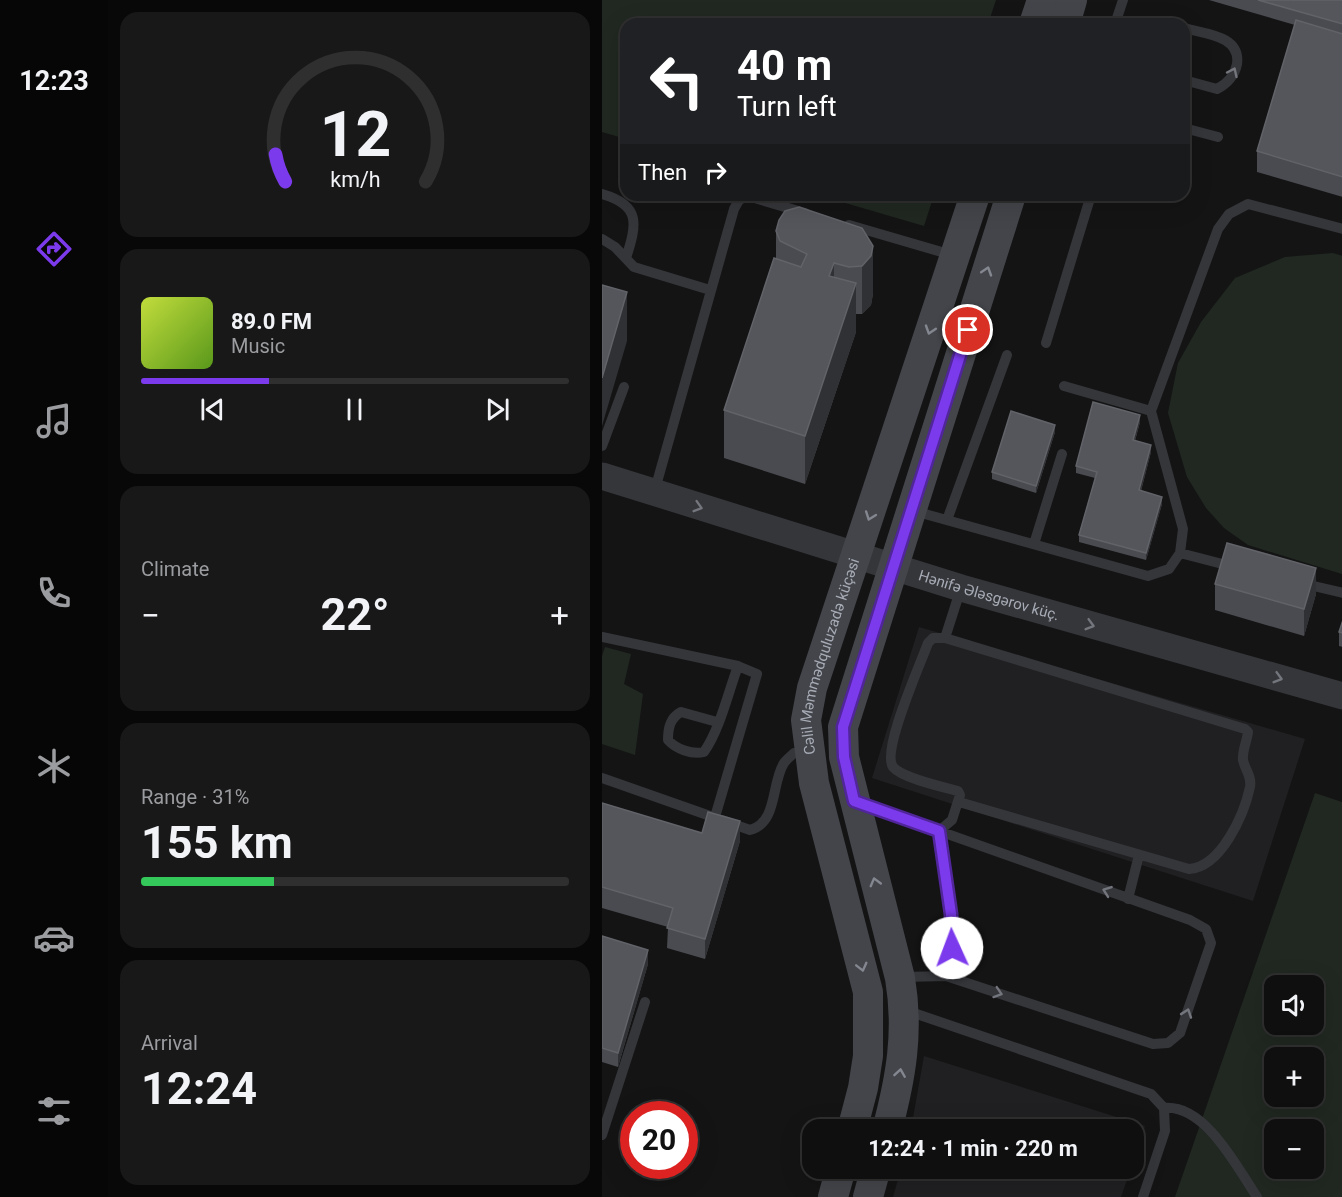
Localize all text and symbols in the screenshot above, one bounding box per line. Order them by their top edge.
text: 40 m [737,41,832,90]
icon: left [638,42,716,120]
text: 12:23 [19,65,89,97]
one-way arrow [1225,67,1237,78]
text: Turn left [737,91,837,123]
text: 12 [319,98,391,171]
icon: right [699,156,732,189]
text: Then [638,160,687,185]
text: km/h [330,167,380,192]
icon: directions [33,228,75,270]
one-way arrow [979,266,992,277]
pin [942,304,993,355]
text: 89.0 FM [231,309,312,334]
icon: arrive [951,313,984,346]
one-way arrow [925,324,938,335]
text: Music [231,334,285,358]
icon: previous [196,393,229,426]
icon: pause [338,393,371,426]
icon: next [481,393,514,426]
icon: music [33,400,75,442]
one-way arrow [692,500,703,512]
one-way arrow [864,510,877,521]
street label: Cəlil Məmmədquluzadə küçəsi [797,556,863,756]
text: Climate [141,557,209,581]
street label: Hənifə Ələsgərov küç. [916,566,1061,624]
icon: phone [33,572,75,614]
text: 22° [320,588,390,641]
text: − [141,596,160,635]
text: + [550,596,569,635]
one-way arrow [1085,617,1095,630]
one-way arrow [1272,671,1283,683]
icon: climate [33,745,75,787]
text: Range · 31% [141,785,249,809]
text: 155 km [141,816,293,869]
one-way arrow [870,877,882,887]
one-way arrow [1102,886,1113,899]
position arrow [920,916,984,980]
icon: car [33,917,75,959]
one-way arrow [854,962,867,972]
map controls [1264,975,1324,1179]
button: sound [1264,975,1324,1035]
one-way arrow [992,985,1003,998]
one-way arrow [1180,1008,1193,1019]
text: Arrival [141,1031,198,1055]
button: + [1264,1047,1324,1107]
text: 12:24 [141,1062,257,1115]
one-way arrow [893,1068,906,1078]
icon: filters [33,1090,75,1132]
speed limit sign: 20 [620,1101,698,1179]
button: − [1264,1119,1324,1179]
text: 12:24 · 1 min · 220 m [868,1136,1078,1161]

